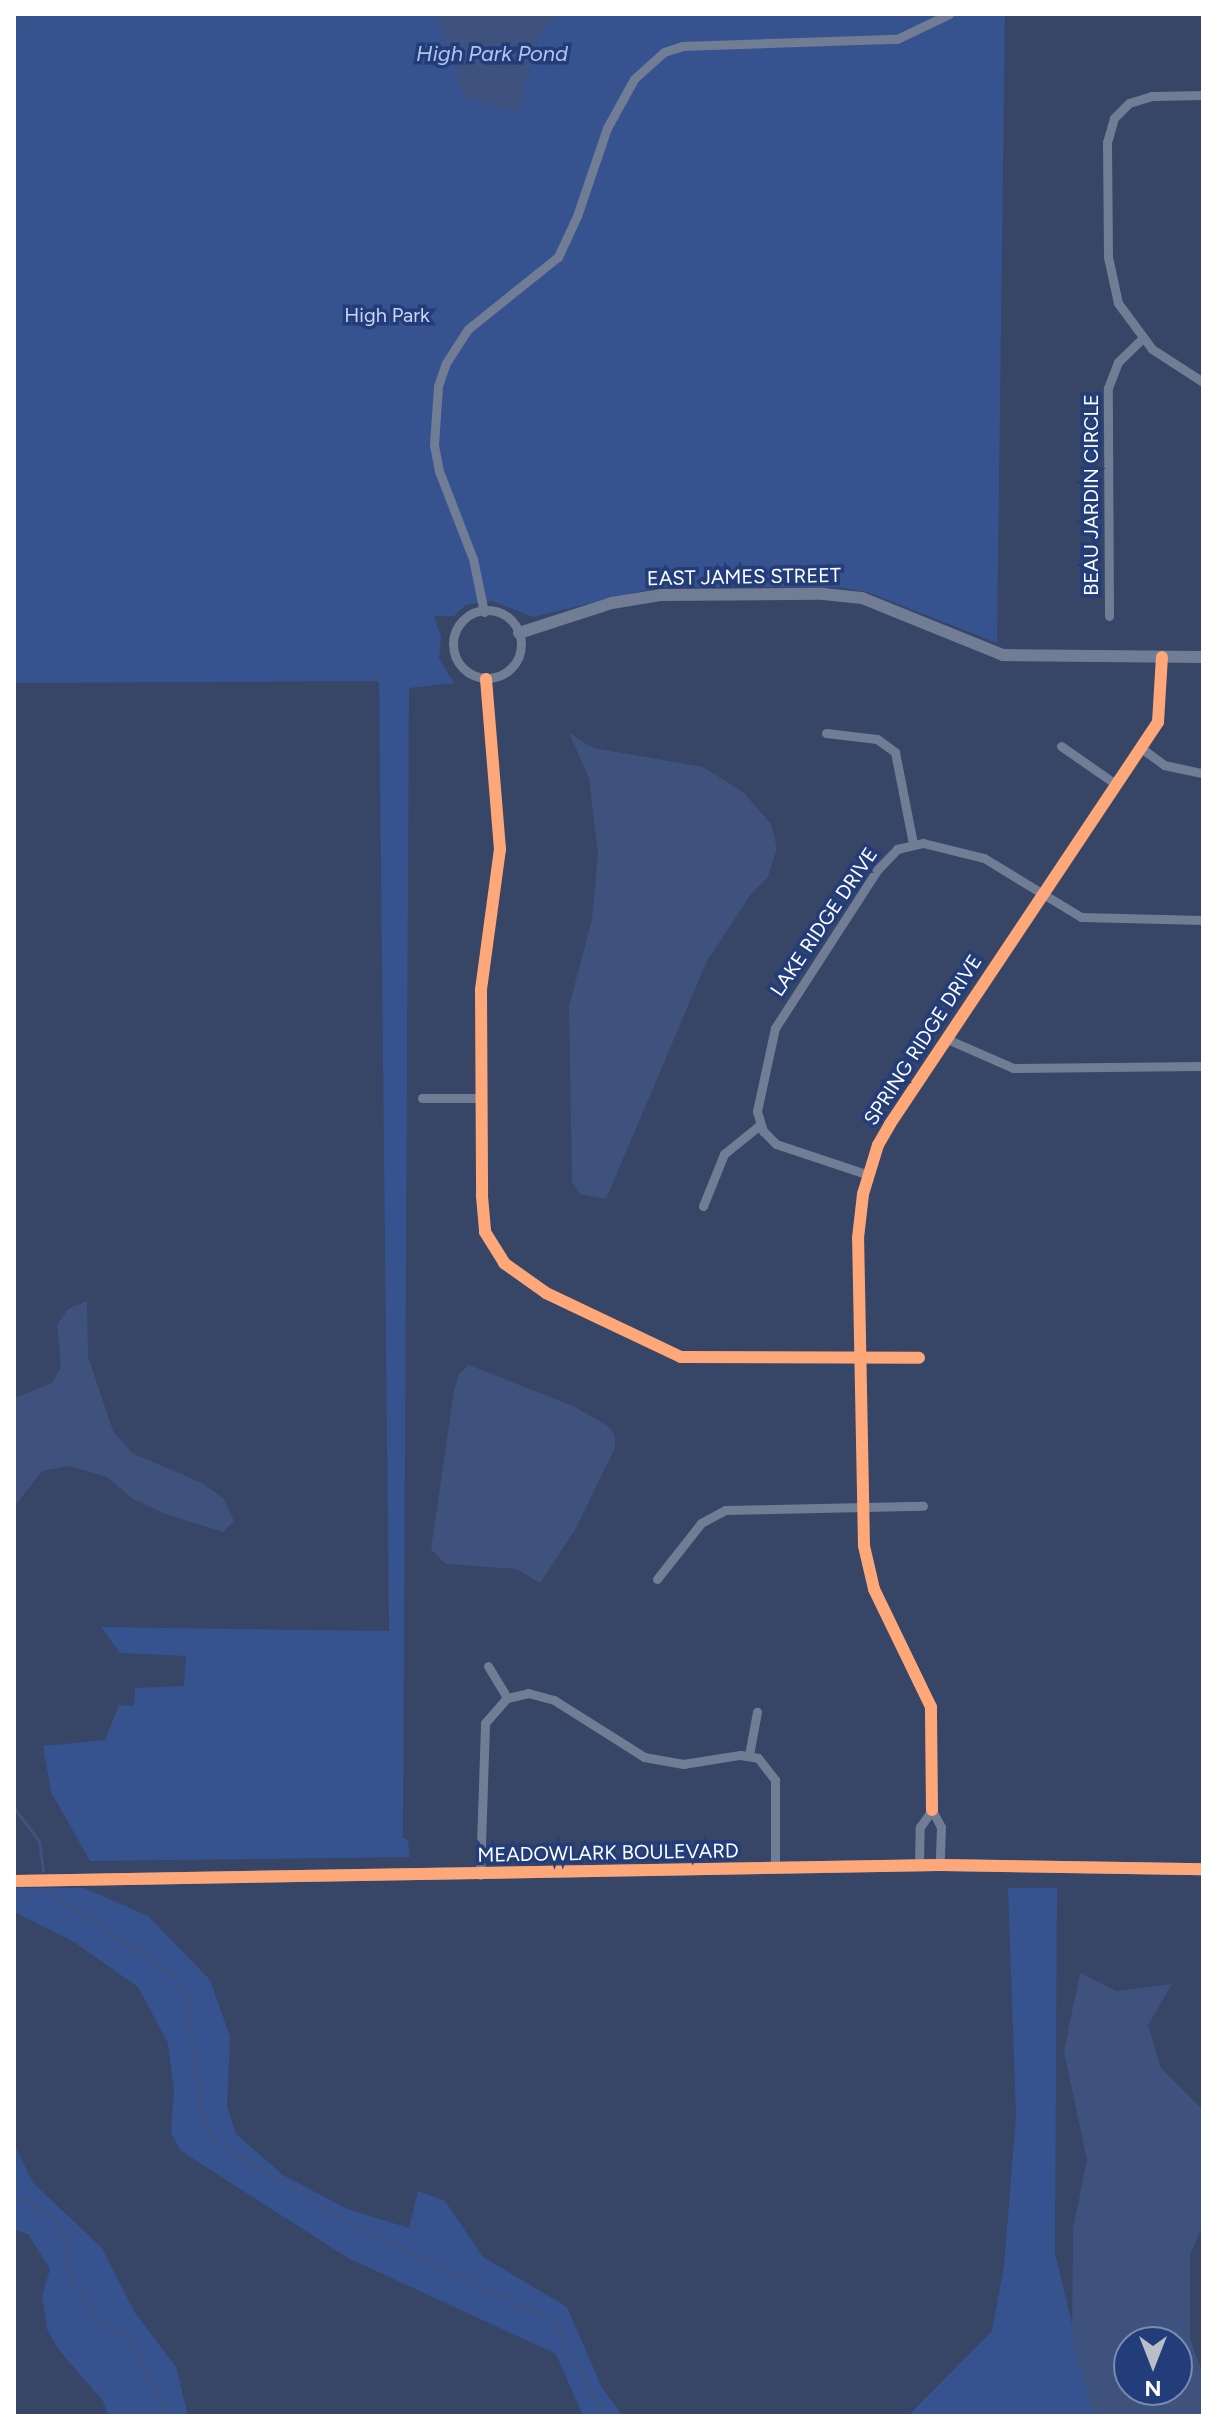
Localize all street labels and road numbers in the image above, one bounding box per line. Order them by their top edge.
street label: BEAU JARDIN CIRCLE [1079,394,1103,596]
street label: EAST JAMES STREET [647,563,841,591]
street label: LAKE RIDGE DRIVE [765,843,883,1001]
street label: SPRING RIDGE DRIVE [859,950,987,1130]
street label: MEADOWLARK BOULEVARD [477,1839,739,1867]

